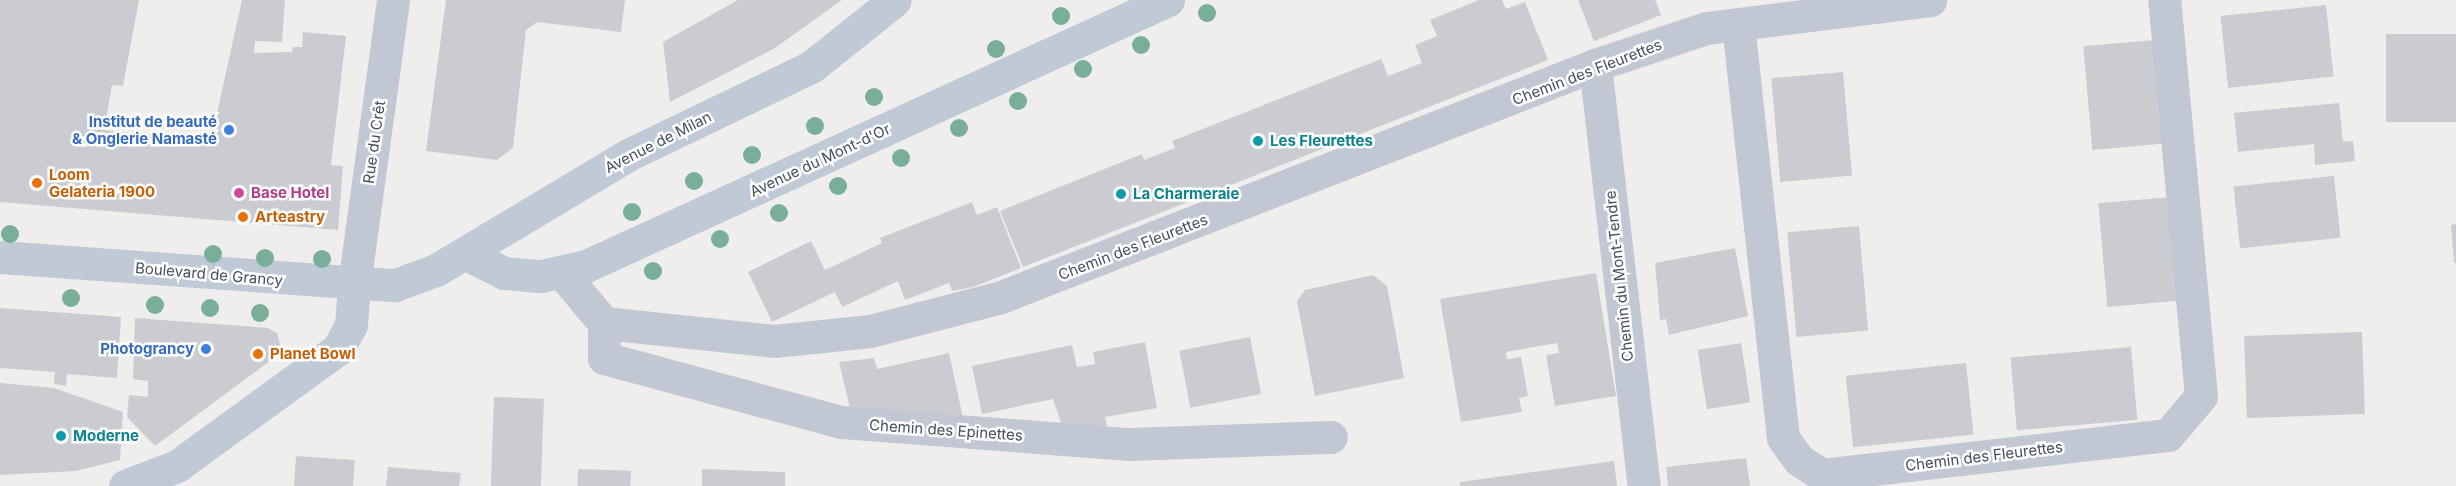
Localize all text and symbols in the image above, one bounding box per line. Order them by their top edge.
street label: Chemin des Fleurettes [1510,35,1664,109]
street label: Rue du Crêt [359,99,389,185]
street label: Avenue de Milan [602,107,714,177]
place label: Institut de beauté & Onglerie Namasté [72,112,217,147]
street label: Avenue du Mont-d'Or [747,120,893,200]
marker: Institut de beauté & Onglerie Namasté [222,123,236,137]
place label: Les Fleurettes [1270,132,1373,150]
marker: Les Fleurettes [1251,134,1265,148]
place label: Loom Gelateria 1900 [49,165,155,200]
marker: Loom Gelateria 1900 [30,176,44,190]
place label: Base Hotel [251,184,329,202]
place label: La Charmeraie [1133,185,1239,203]
marker: Base Hotel [232,186,246,200]
marker: La Charmeraie [1114,187,1128,201]
street label: Chemin du Mont-Tendre [1601,190,1637,362]
place label: Arteastry [255,208,325,226]
marker: Arteastry [236,210,250,224]
street label: Chemin des Fleurettes [1056,210,1210,284]
street label: Boulevard de Grancy [134,259,284,289]
place label: Photograncy [100,340,194,358]
marker: Photograncy [199,342,213,356]
place label: Planet Bowl [270,345,356,363]
marker: Planet Bowl [251,347,265,361]
street label: Chemin des Epinettes [869,416,1023,444]
place label: Moderne [73,427,139,445]
marker: Moderne [54,429,68,443]
street label: Chemin des Fleurettes [1904,437,2064,475]

